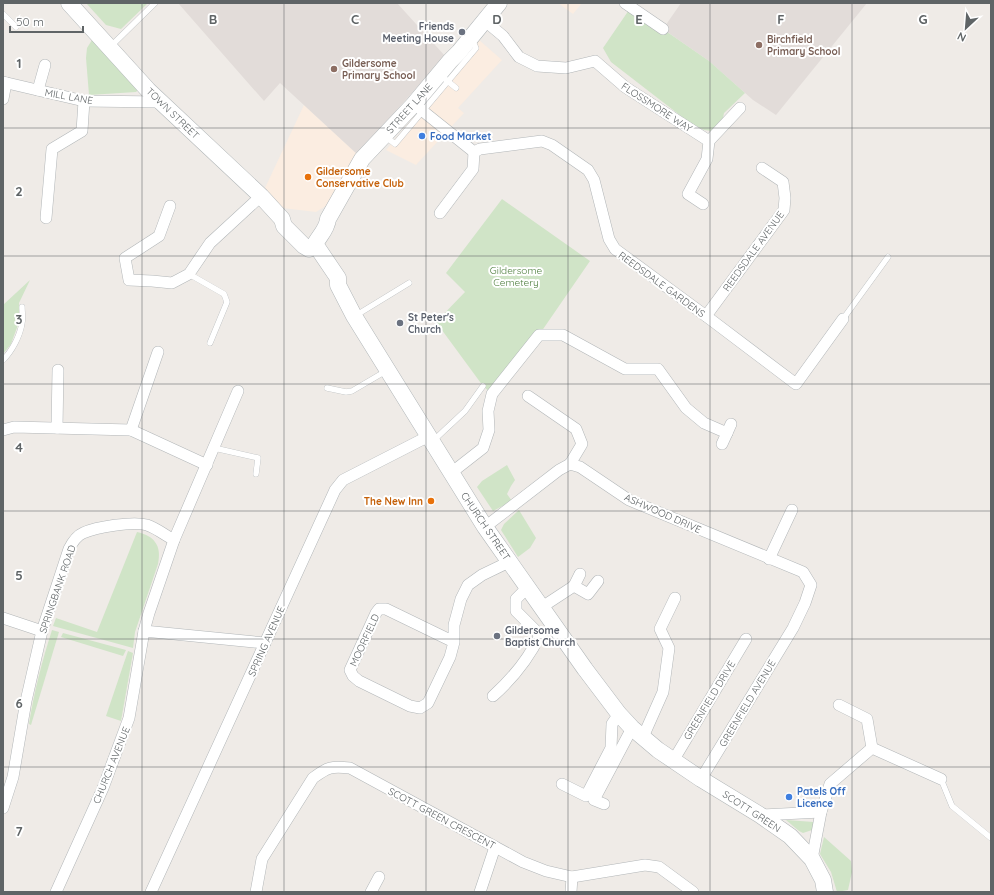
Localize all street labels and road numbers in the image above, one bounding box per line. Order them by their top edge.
street label: STREET LANE [383,80,436,136]
street label: FLOSSMORE WAY [619,80,695,135]
street label: TOWN STREET [143,85,202,142]
street label: MILL LANE [44,86,94,107]
street label: REEDSDALE AVENUE [720,208,787,294]
street label: REEDSDALE GARDENS [616,249,708,320]
street label: CHURCH STREET [458,490,513,563]
street label: ASHWOOD DRIVE [622,491,704,536]
street label: SPRINGBANK ROAD [36,543,79,635]
street label: SPRING AVENUE [245,604,288,678]
street label: MOORFIELD [347,612,382,669]
street label: GREENFIELD AVENUE [716,657,779,749]
street label: GREENFIELD DRIVE [681,658,738,742]
street label: CHURCH AVENUE [90,724,133,806]
street label: SCOTT GREEN CRESCENT [386,785,498,852]
street label: SCOTT GREEN [720,788,783,835]

